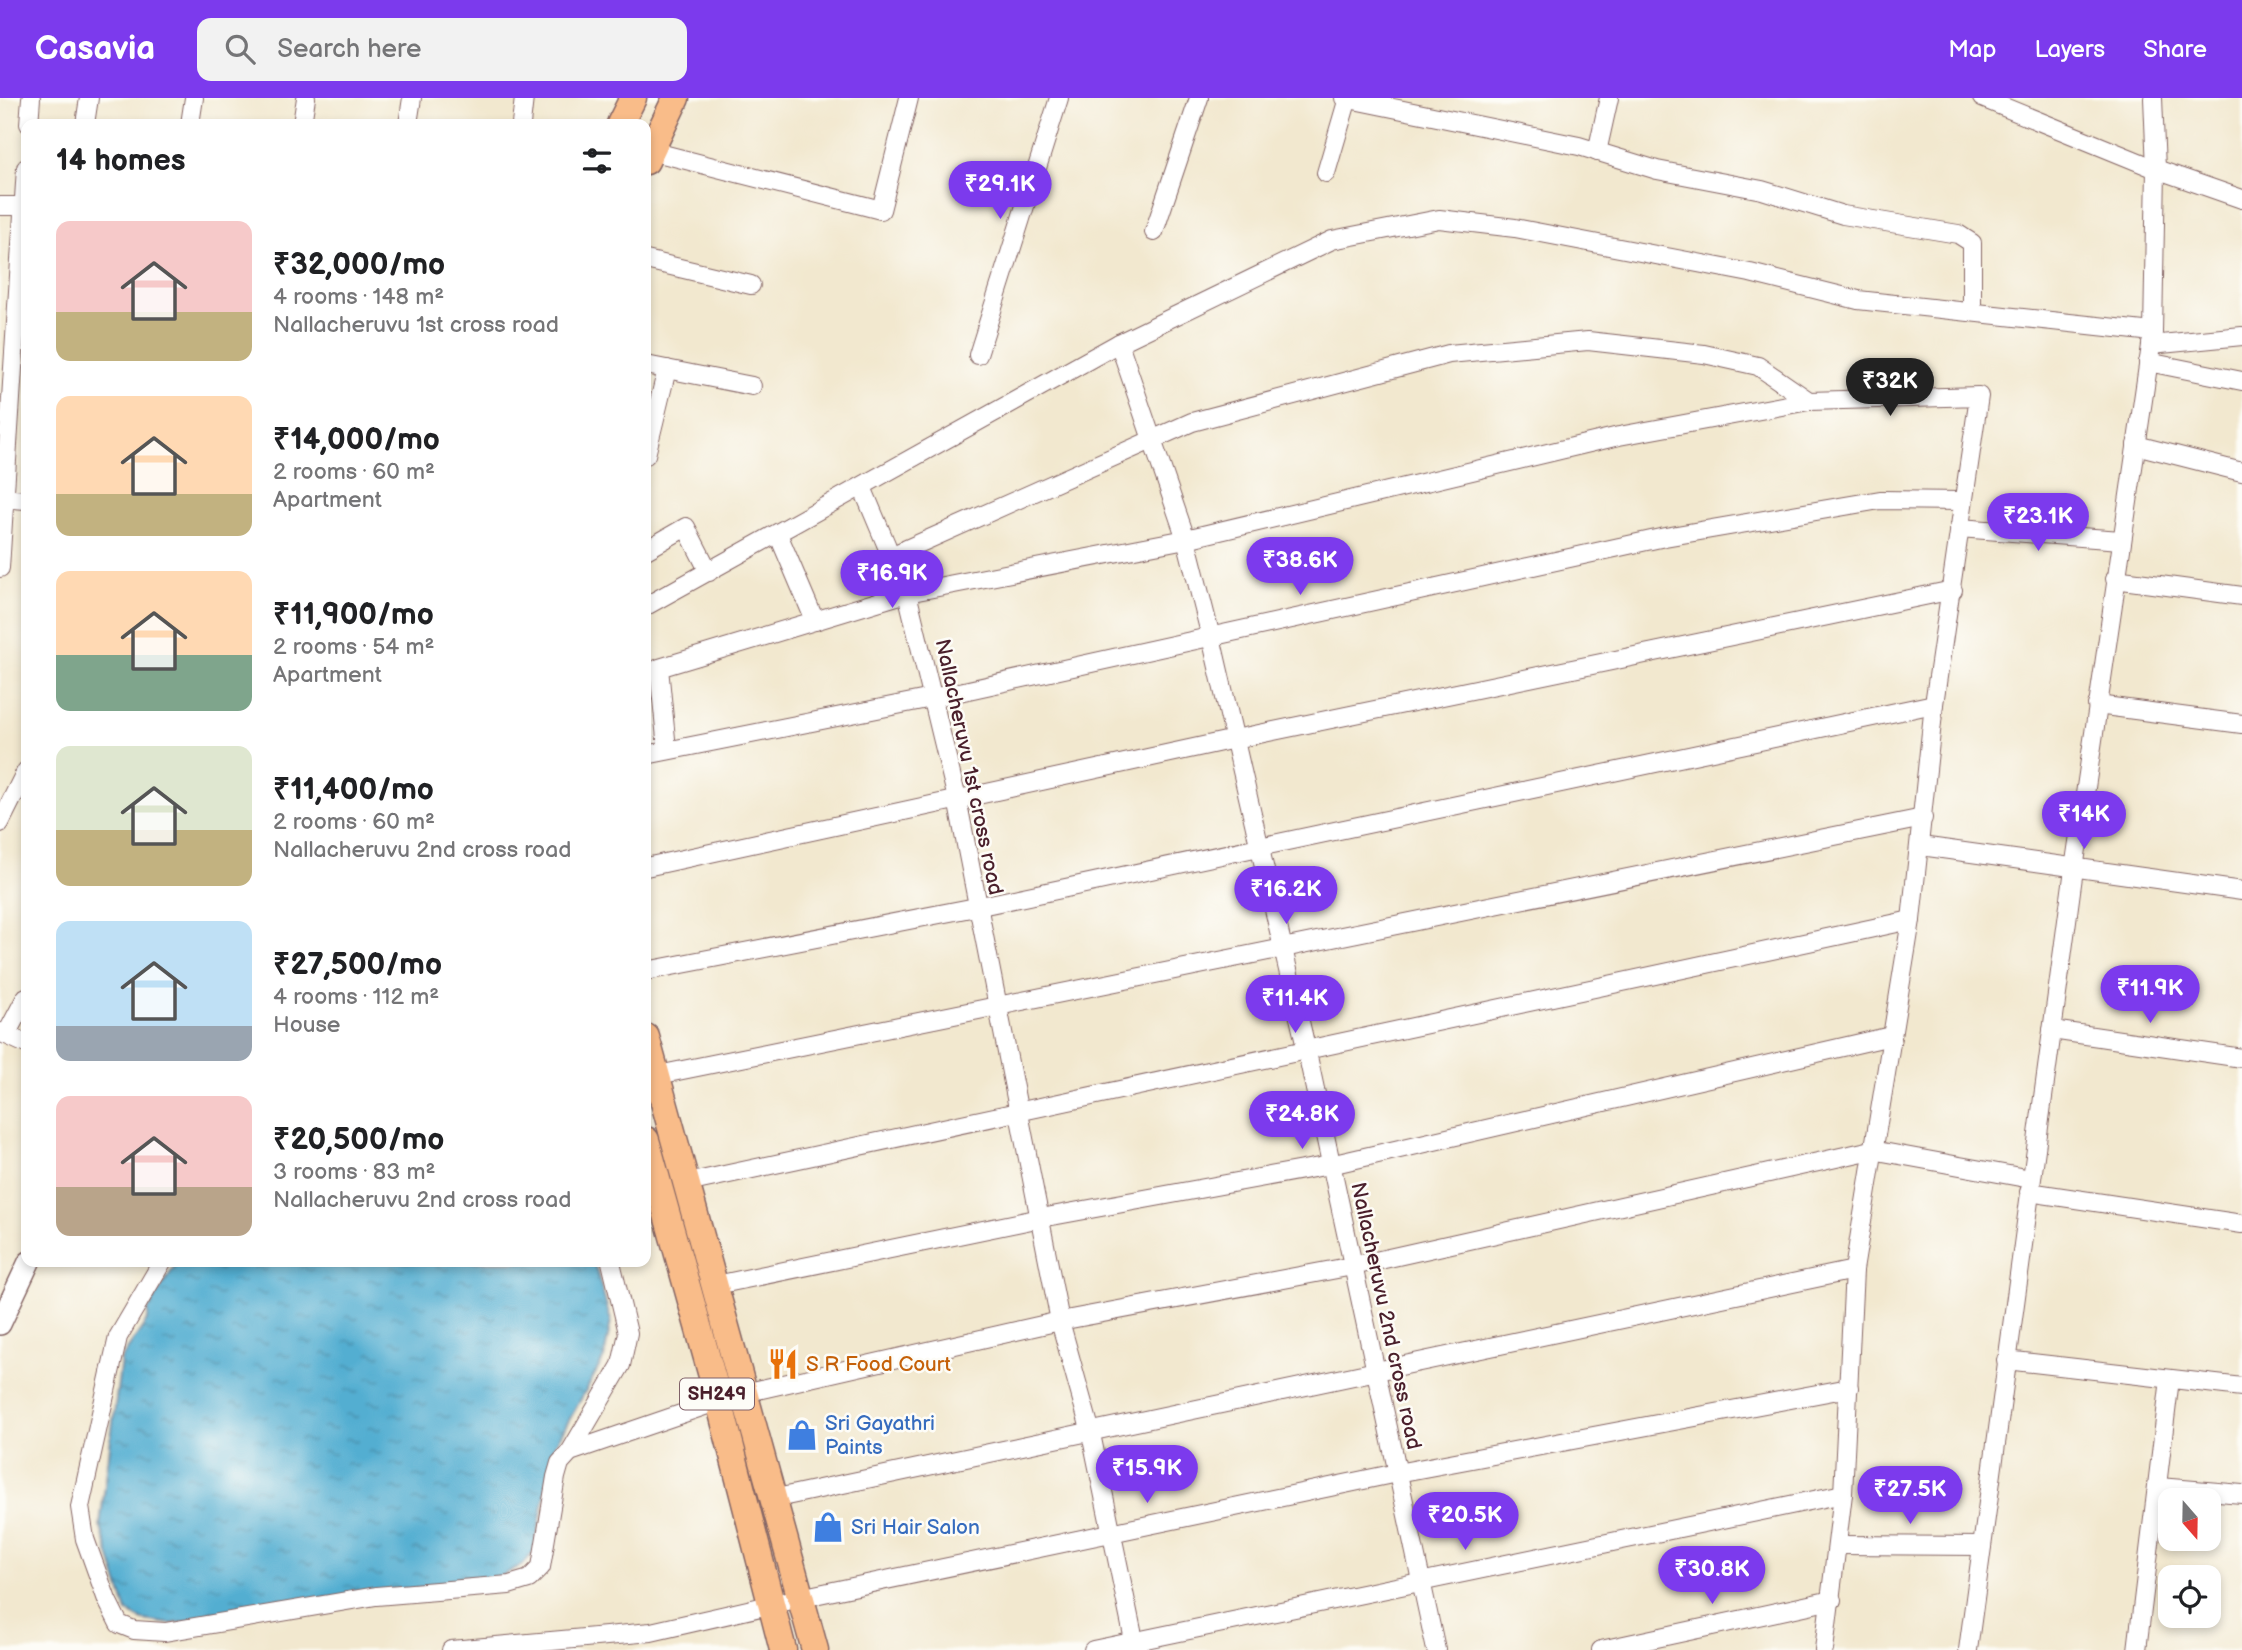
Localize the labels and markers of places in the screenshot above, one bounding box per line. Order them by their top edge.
pin: ₹29.1K [943,162,1057,221]
pin: ₹32K [1849,358,1931,418]
pin: ₹23.1K [1981,494,2095,553]
pin: ₹38.6K [1243,538,1357,597]
pin: ₹16.9K [835,550,949,610]
pin: ₹14K [2043,792,2125,851]
pin: ₹16.2K [1229,866,1343,926]
pin: ₹11.9K [2093,965,2207,1025]
pin: ₹11.4K [1238,976,1352,1035]
pin: ₹24.8K [1245,1091,1359,1151]
restaurant icon: S R Food Court [766,1347,800,1381]
place label: S R Food Court [806,1352,952,1377]
place label: Sri Gayathri Paints [825,1411,935,1460]
shop icon: Sri Gayathri Paints [785,1418,819,1452]
pin: ₹15.9K [1090,1446,1204,1505]
pin: ₹27.5K [1853,1466,1967,1526]
pin: ₹20.5K [1408,1492,1522,1552]
shop icon: Sri Hair Salon [811,1510,845,1544]
place label: Sri Hair Salon [851,1515,980,1540]
pin: ₹30.8K [1655,1546,1769,1606]

